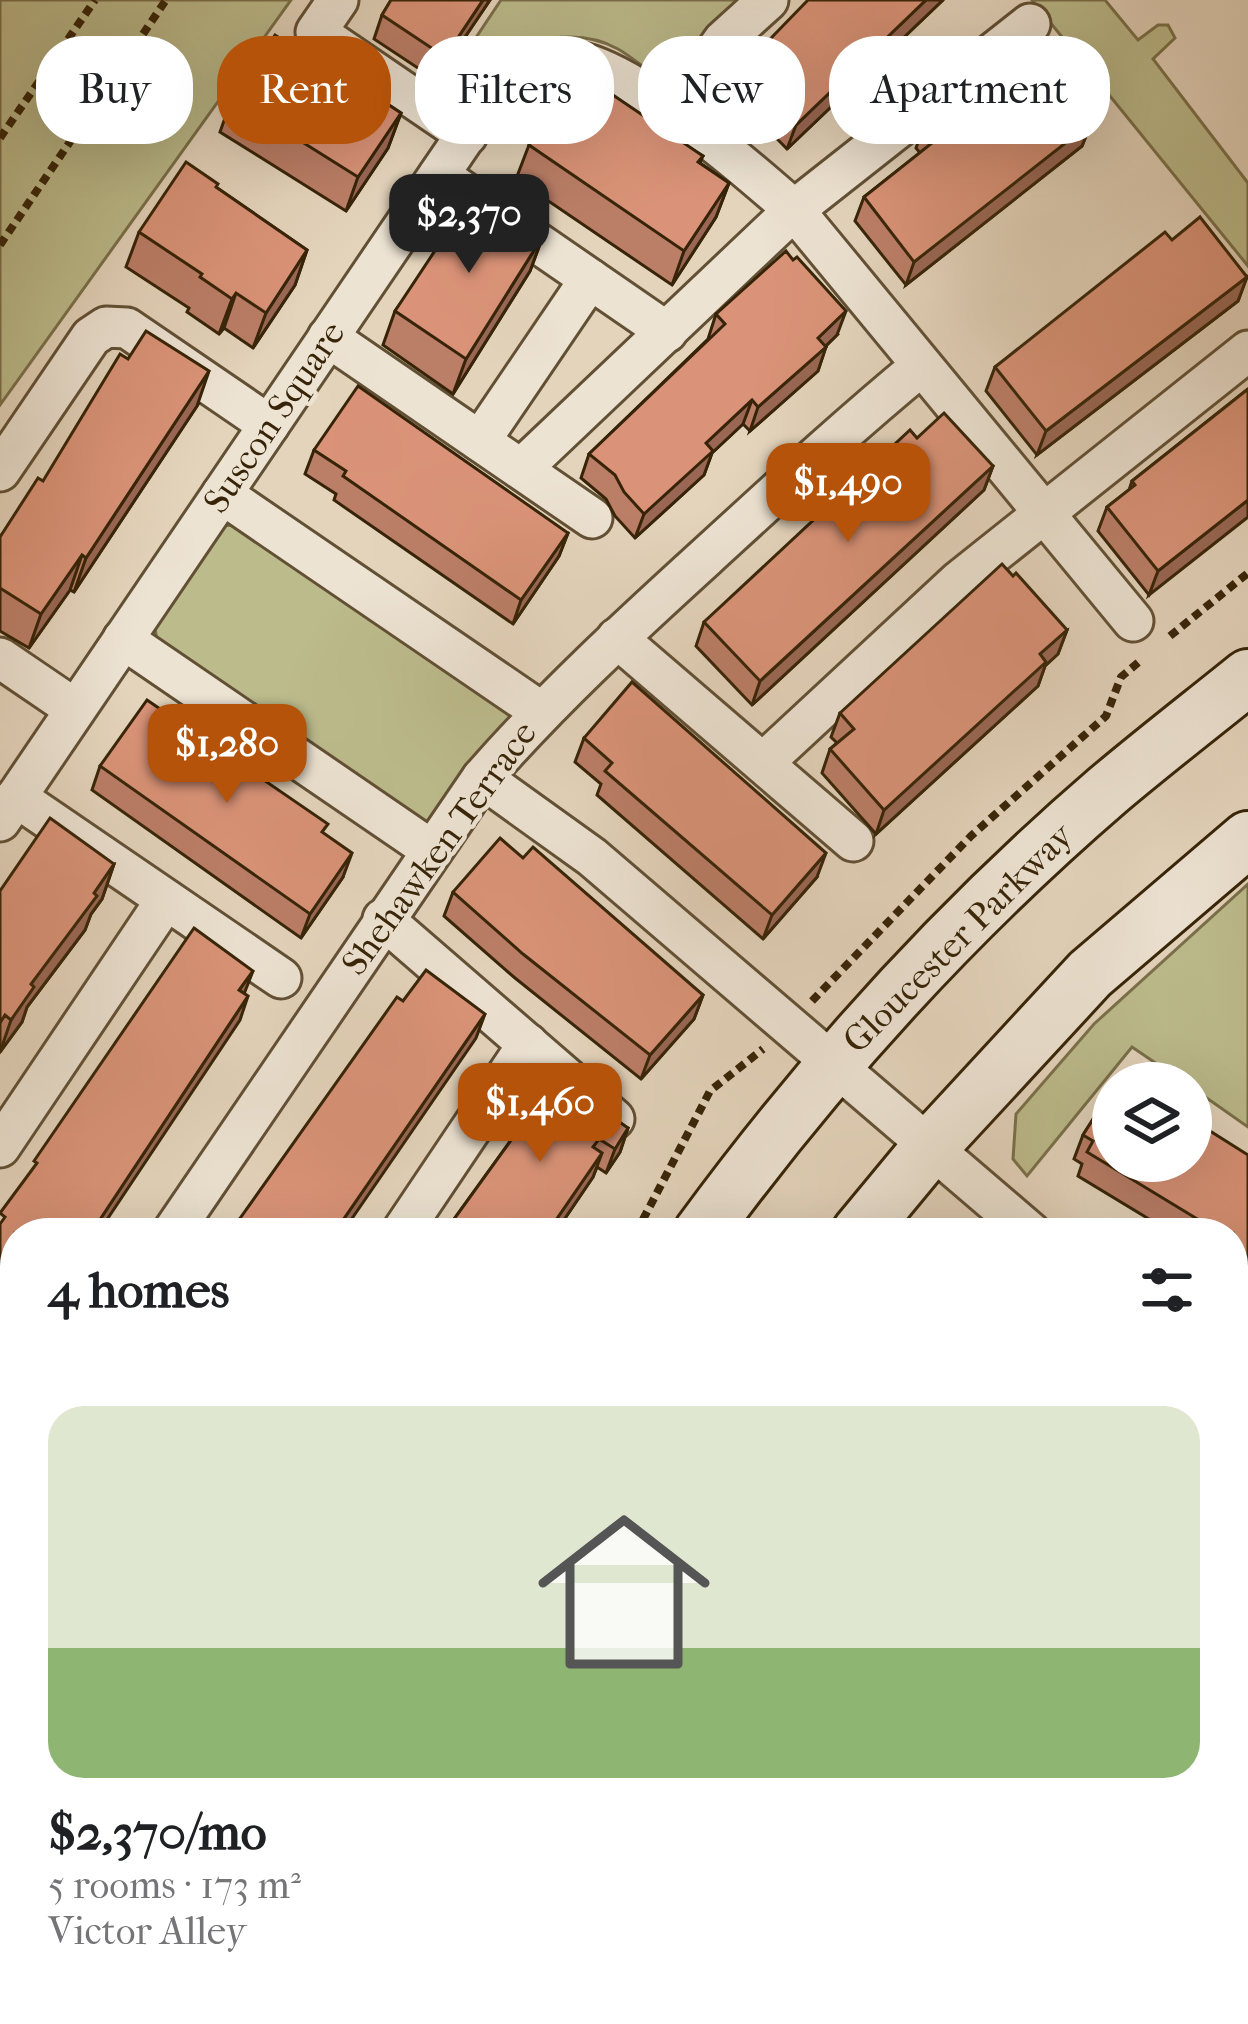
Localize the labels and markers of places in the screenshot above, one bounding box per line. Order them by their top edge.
pin: $2,370 [371,174,567,276]
pin: $1,490 [750,443,946,545]
pin: $1,280 [129,704,325,806]
pin: $1,460 [442,1063,638,1165]

